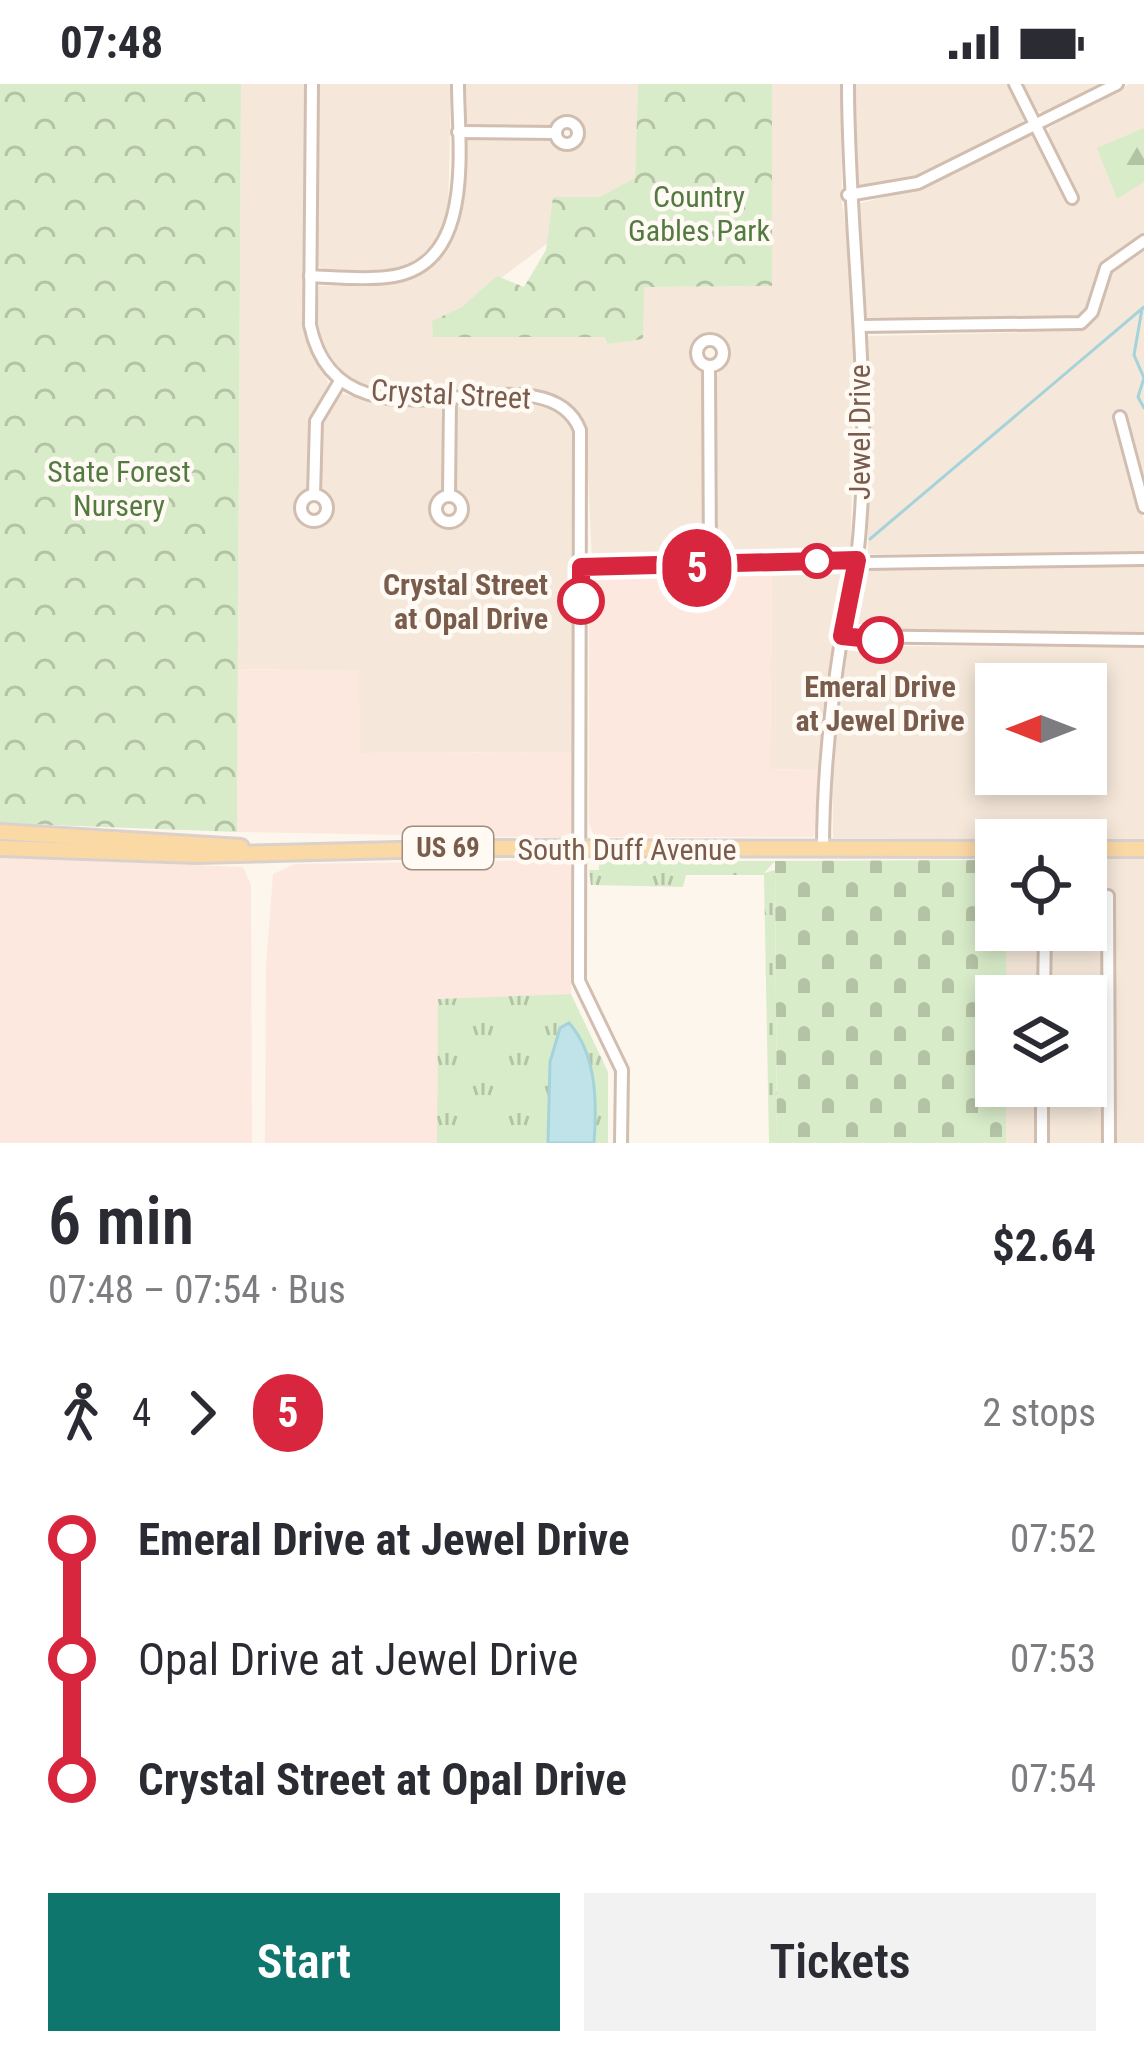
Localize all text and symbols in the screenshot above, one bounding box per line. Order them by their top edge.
text: 07:48 [60,16,163,69]
park label: Country Gables Park [628,179,770,248]
street label: Jewel Drive [842,364,877,500]
street label: Crystal Street [370,372,532,416]
park label: State Forest Nursery [47,454,191,523]
line badge: 5 [658,529,736,607]
text: 5 [686,543,708,592]
unlabelled marker [801,545,833,577]
place label: Crystal Street at Opal Drive [383,567,548,636]
marker: Crystal Street at Opal Drive [559,579,603,623]
marker: Emeral Drive at Jewel Drive [858,618,902,662]
north arrow [975,663,1107,795]
map controls [975,663,1107,1107]
place label: Emeral Drive at Jewel Drive [795,669,965,738]
button: locate [975,819,1107,951]
road number: US 69 [403,827,493,869]
street label: South Duff Avenue [517,832,737,867]
button: layers [975,975,1107,1107]
text: 6 min [48,1183,194,1260]
text: $2.64 [992,1219,1096,1272]
text: 07:48 – 07:54 · Bus [48,1267,346,1313]
icon: walk [48,1380,114,1446]
icon: forward [169,1380,235,1446]
text: 5 [277,1388,299,1437]
text: 4 [132,1390,151,1436]
text: 2 stops [982,1390,1096,1436]
text: Emeral Drive at Jewel Drive [138,1513,629,1566]
text: 07:52 [1010,1516,1096,1562]
text: Opal Drive at Jewel Drive [138,1633,578,1686]
text: 07:53 [1010,1636,1096,1682]
text: Crystal Street at Opal Drive [138,1753,627,1806]
text: 07:54 [1010,1756,1096,1802]
button: Start [48,1893,560,2031]
button: Tickets [584,1893,1096,2031]

